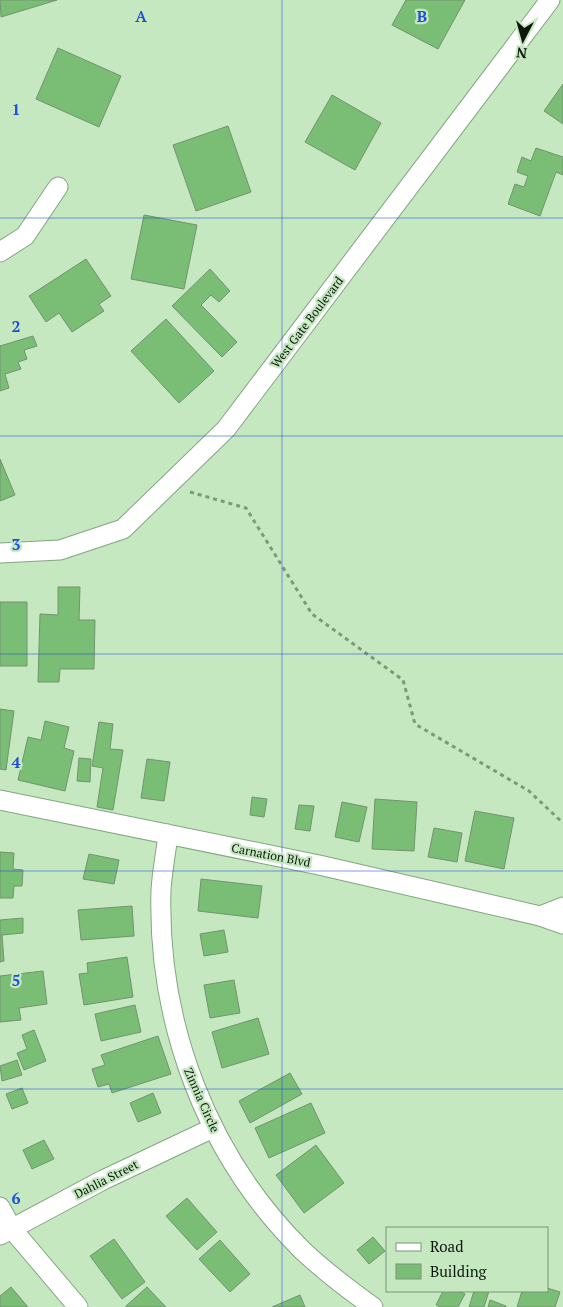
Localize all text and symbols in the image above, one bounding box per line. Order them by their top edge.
text: A [135,5,147,27]
text: B [417,5,427,27]
north arrow [498,15,548,65]
text: N [515,43,528,63]
text: 1 [11,98,21,120]
street label: West Gate Boulevard [268,273,346,371]
text: 2 [11,315,21,337]
text: 3 [11,533,21,555]
text: 4 [11,751,21,773]
street label: Carnation Blvd [230,840,312,870]
text: 5 [11,969,21,991]
street label: Zinnia Circle [181,1065,223,1135]
street label: Dahlia Street [71,1156,141,1202]
text: 6 [11,1187,21,1209]
legend [386,1227,548,1292]
text: Road [430,1236,463,1256]
text: Building [430,1261,488,1281]

